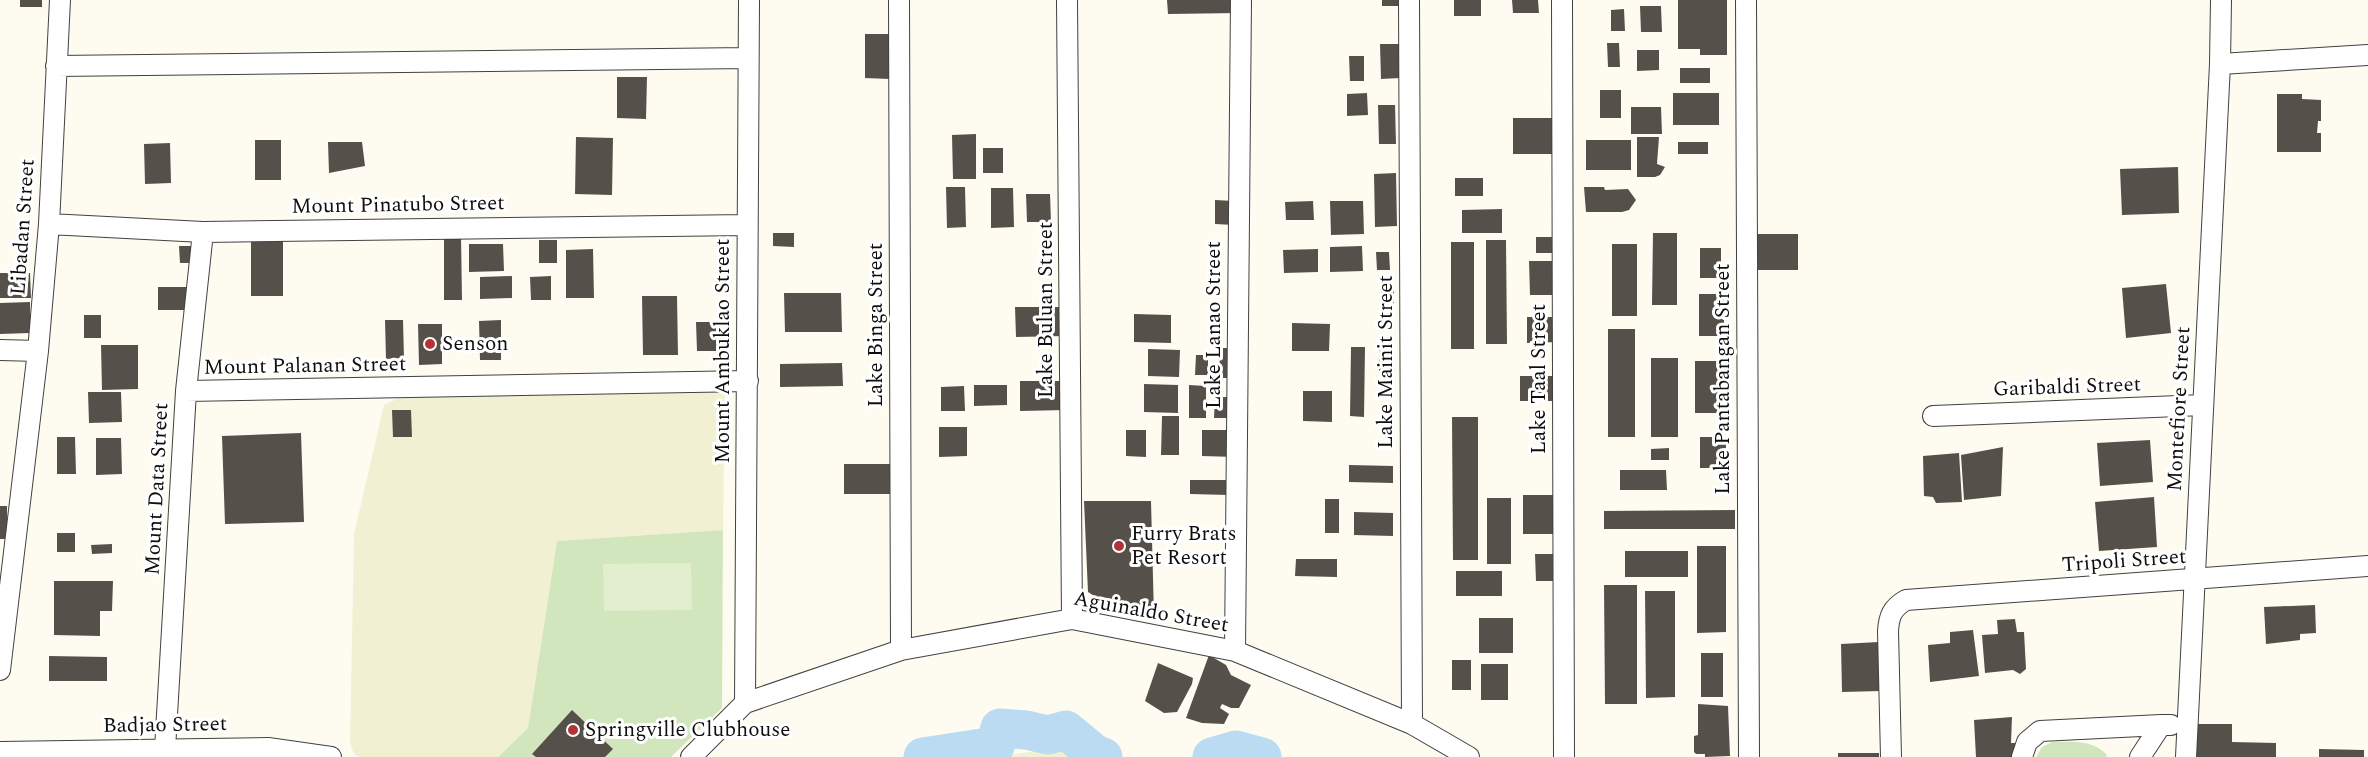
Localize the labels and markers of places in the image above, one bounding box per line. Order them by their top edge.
place label: Senson [442,328,509,360]
marker: Senson [423,337,437,351]
place label: Furry Brats Pet Resort [1131,518,1237,574]
marker: Furry Brats Pet Resort [1112,539,1126,553]
place label: Springville Clubhouse [585,714,791,746]
marker: Springville Clubhouse [566,723,580,737]

